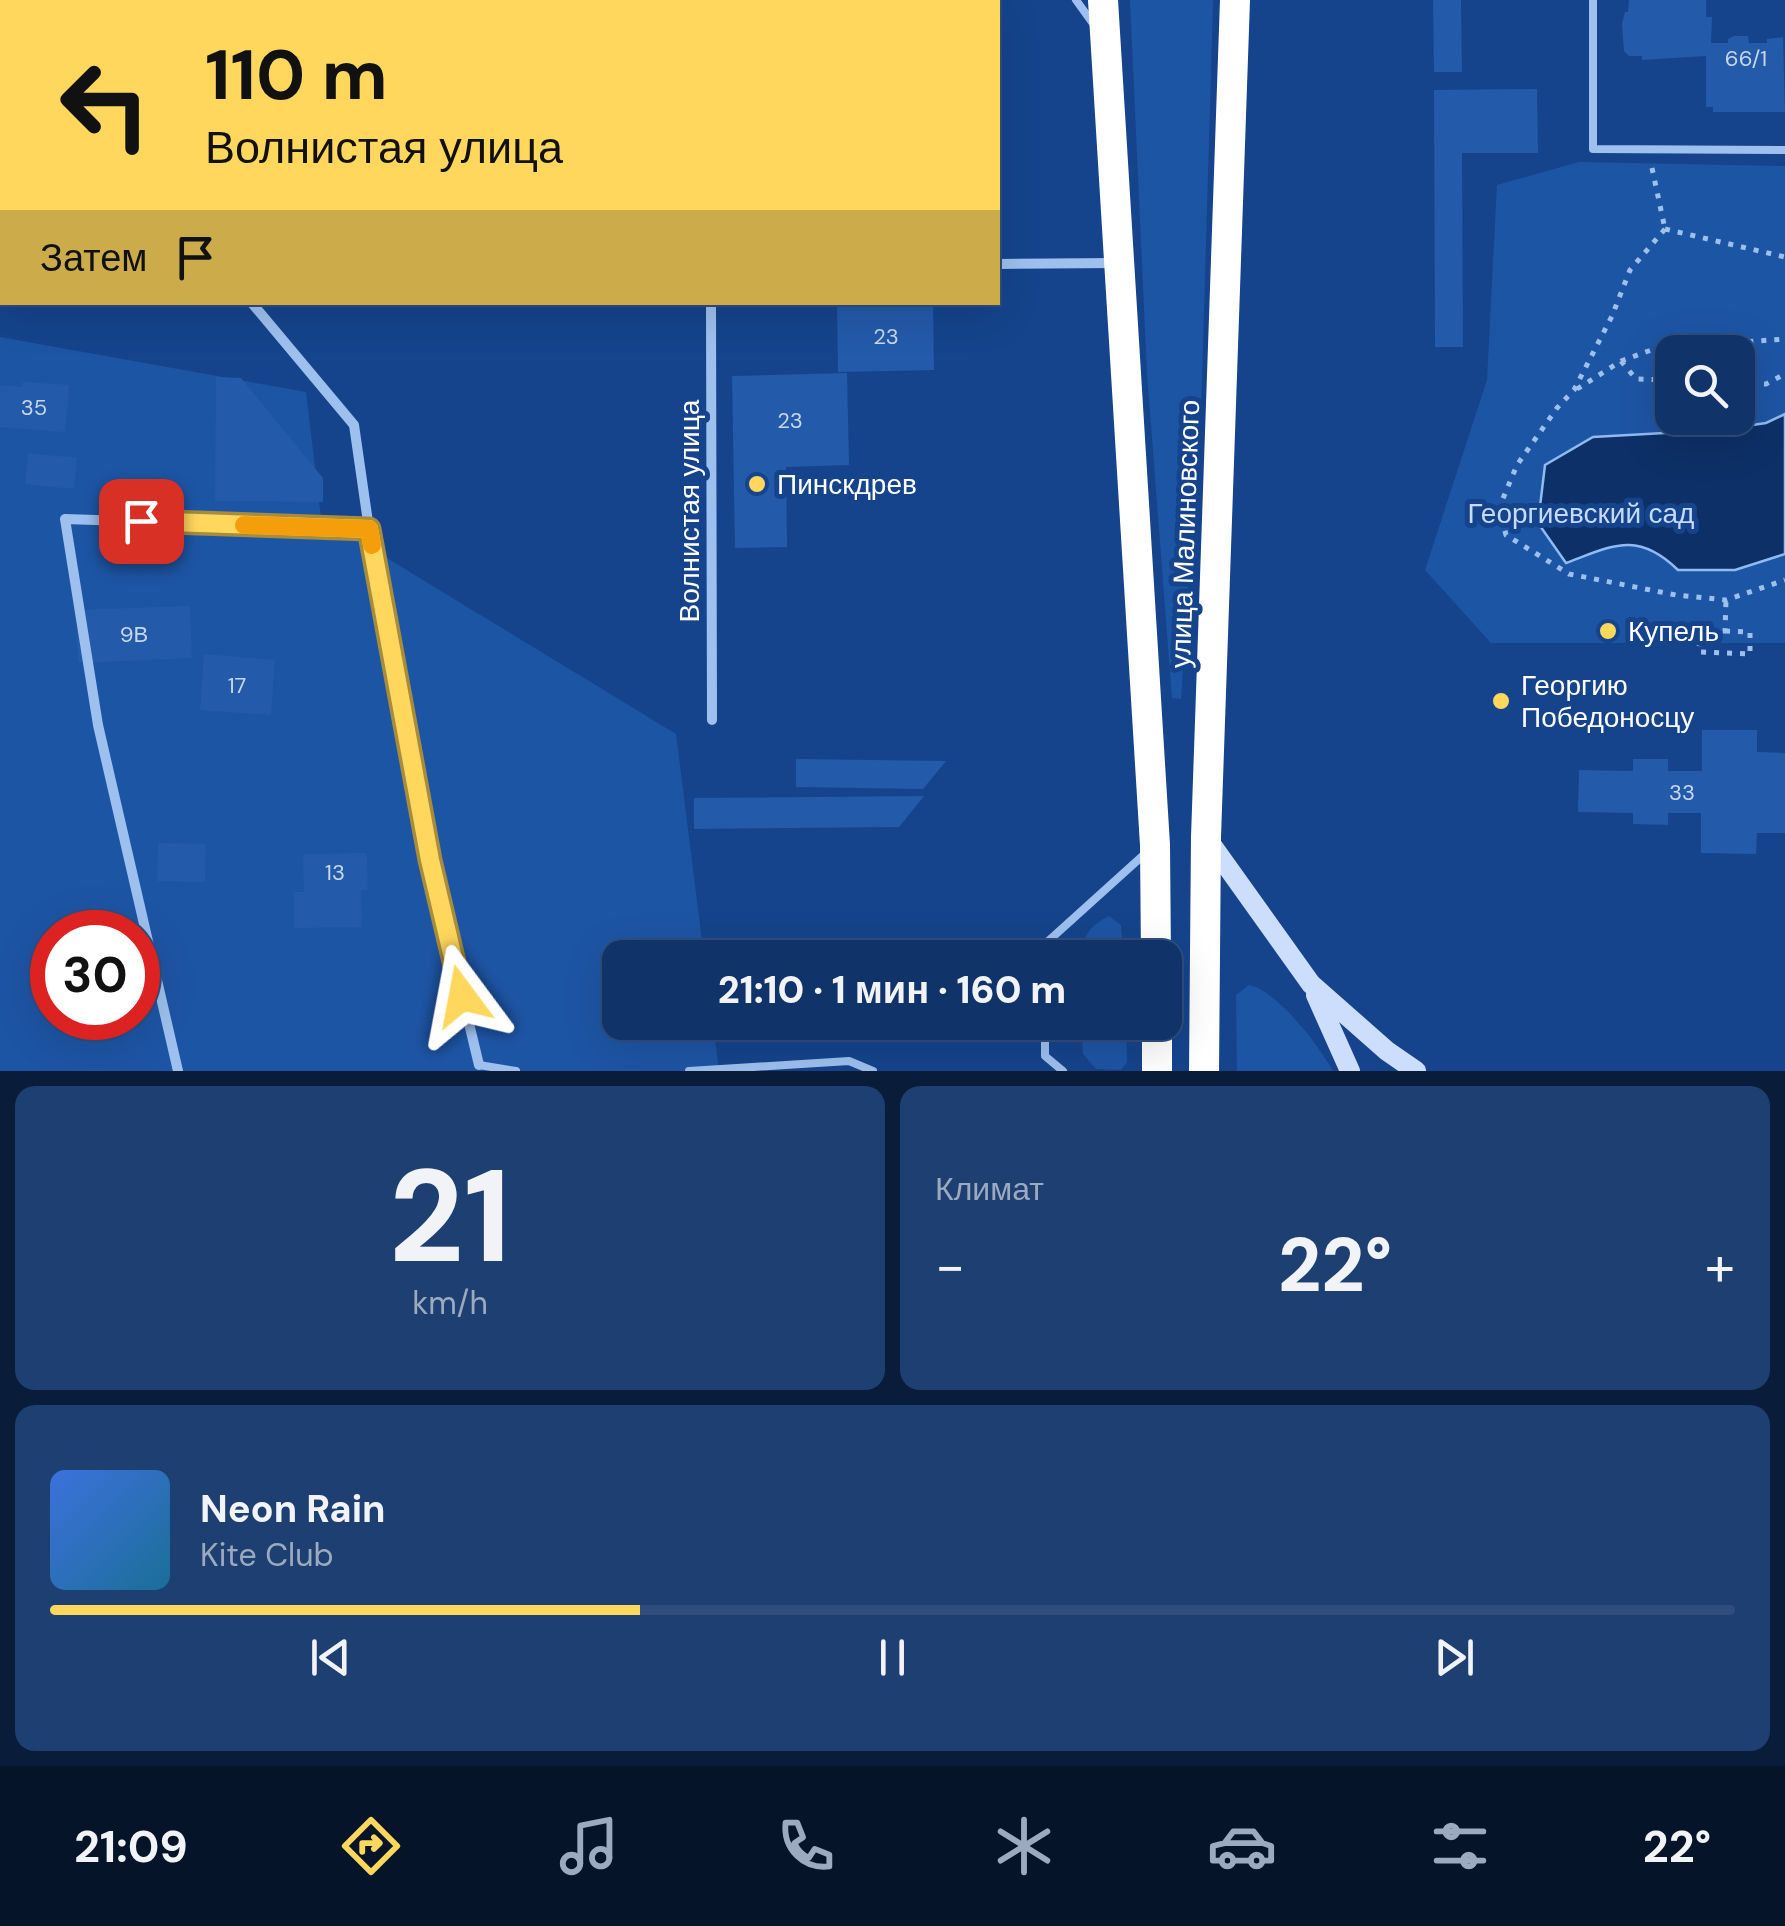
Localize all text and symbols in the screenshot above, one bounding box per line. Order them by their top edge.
text: 110 m [205,30,388,121]
icon: left [40,40,170,170]
house number: 66/1 [1725,44,1767,73]
text: Волнистая улица [205,118,563,177]
icon: arrive [168,230,223,285]
text: Затем [40,233,148,283]
house number: 23 [873,322,899,351]
map controls [1655,335,1755,435]
button: search [1655,335,1755,435]
house number: 35 [21,393,47,422]
street label: Волнистая улица [671,399,708,622]
street label: улица Малиновского [1162,399,1208,669]
house number: 23 [777,406,803,435]
place label: Пинскдрев [777,466,917,503]
marker: Пинскдрев [746,473,768,495]
pin [99,479,184,564]
icon: arrive [114,494,169,549]
park label: Георгиевский сад [1468,495,1694,532]
place label: Купель [1628,613,1719,650]
house number: 9В [120,620,148,649]
marker: Купель [1597,620,1619,642]
place label: Георгию Победоносцу [1521,667,1694,736]
house number: 17 [228,671,246,700]
marker: Георгию Победоносцу [1490,690,1512,712]
house number: 33 [1669,778,1695,807]
house number: 13 [325,858,345,887]
speed limit sign: 30 [30,910,160,1040]
position arrow [410,944,514,1048]
text: 21:10 · 1 мин · 160 m [718,965,1066,1015]
text: 21 [389,1132,511,1301]
text: Климат [935,1168,1044,1210]
text: 22° [1278,1217,1392,1314]
text: − [935,1230,965,1302]
text: + [1705,1230,1735,1302]
text: km/h [412,1282,488,1324]
text: Neon Rain [200,1484,385,1534]
text: Kite Club [200,1534,334,1576]
icon: previous [303,1630,358,1685]
icon: pause [865,1630,920,1685]
icon: next [1427,1630,1482,1685]
icon: directions [336,1811,406,1881]
icon: music [554,1811,624,1881]
icon: phone [771,1811,841,1881]
icon: climate [989,1811,1059,1881]
icon: car [1207,1811,1277,1881]
icon: filters [1425,1811,1495,1881]
text: 21:09 [74,1817,188,1876]
text: 22° [1643,1817,1711,1876]

